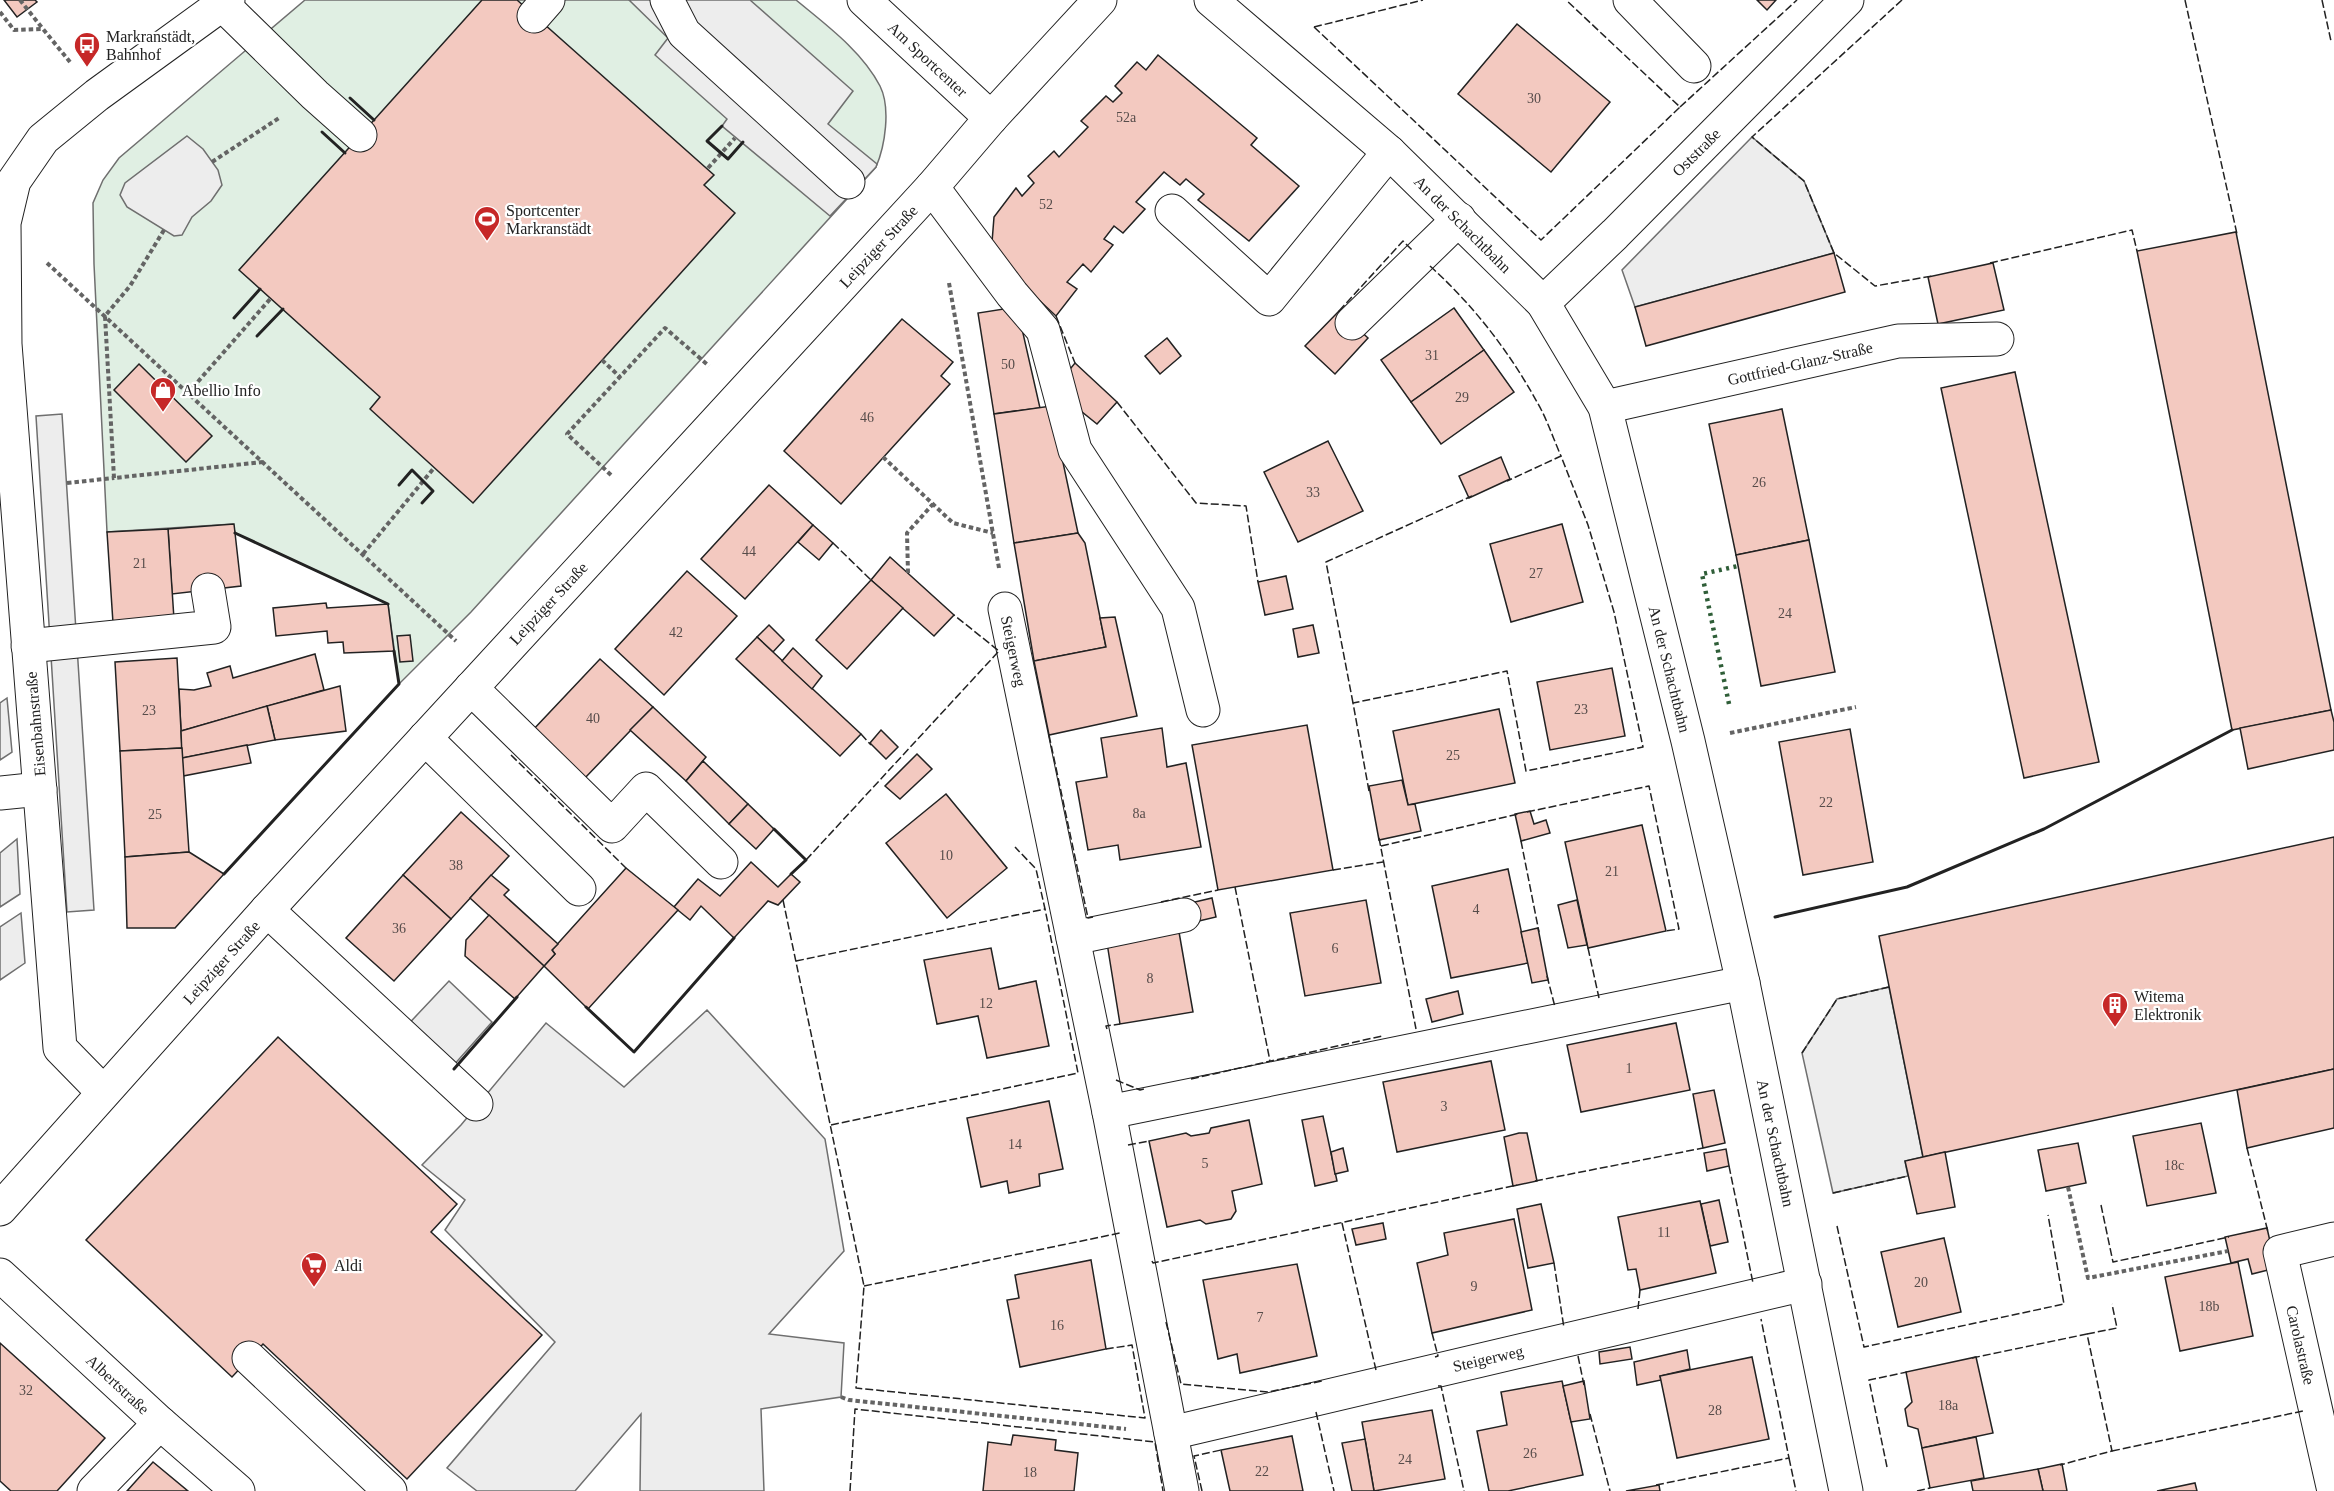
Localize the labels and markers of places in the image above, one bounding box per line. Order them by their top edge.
place label: Markranstädt, Bahnhof [106,28,195,63]
bus stop icon: Markranstädt, Bahnhof [72,30,102,68]
place label: Sportcenter Markranstädt [506,202,592,237]
sports icon: Sportcenter Markranstädt [472,204,502,242]
shop icon: Abellio Info [148,375,178,413]
place label: Abellio Info [182,382,261,399]
place label: Witema Elektronik [2134,988,2202,1023]
building icon: Witema Elektronik [2100,990,2130,1028]
supermarket icon: Aldi [299,1250,329,1288]
place label: Aldi [334,1257,363,1274]

